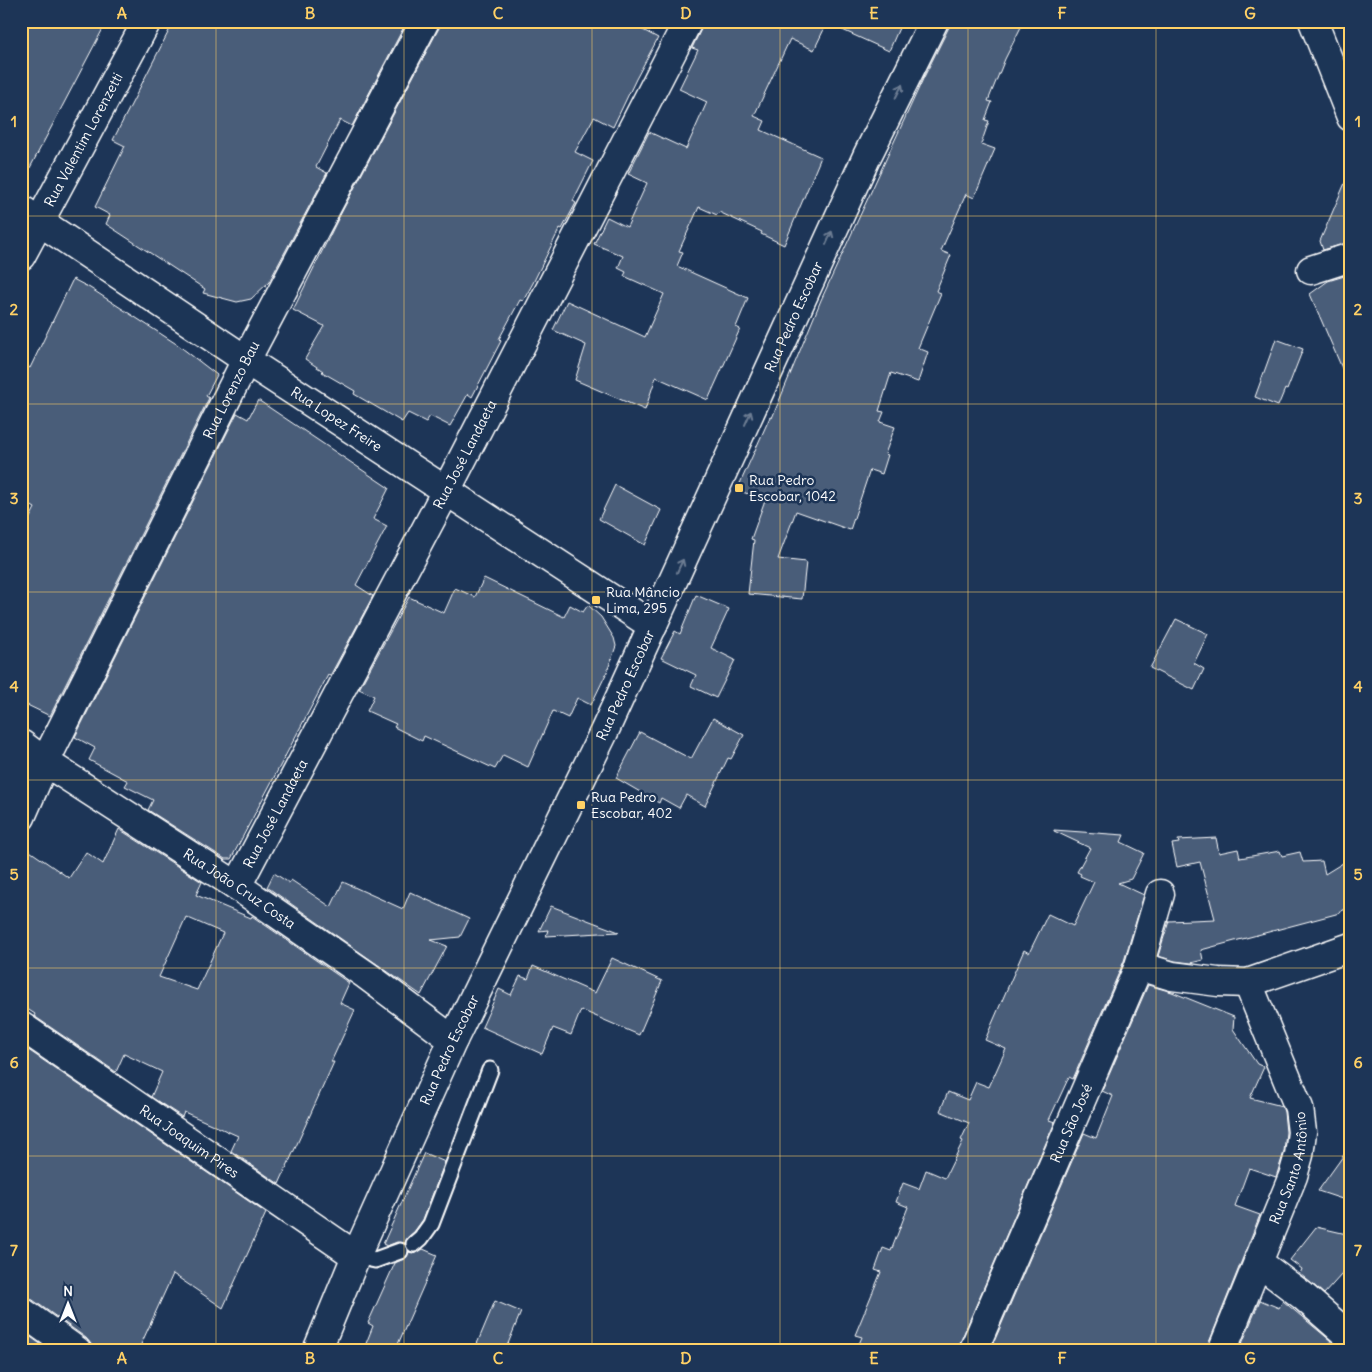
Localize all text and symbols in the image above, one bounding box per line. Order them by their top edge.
text: A [117,3,127,23]
text: B [305,3,316,23]
text: C [493,3,504,23]
text: D [680,3,692,23]
text: E [869,3,879,23]
text: F [1057,3,1067,23]
text: G [1244,3,1256,23]
street label: Rua Valentim Lorenzetti [40,70,127,210]
one-way arrow [894,84,904,99]
text: 1 [11,111,17,131]
text: 1 [1355,111,1361,131]
one-way arrow [825,231,835,246]
street label: Rua Pedro Escobar [761,258,827,375]
text: 2 [10,299,19,319]
text: 2 [1354,299,1363,319]
street label: Rua Lorenzo Bau [199,338,263,442]
street label: Rua Lopez Freire [287,383,385,455]
street label: Rua José Landaeta [429,397,500,512]
one-way arrow [743,411,753,426]
place label: Rua Pedro Escobar, 1042 [749,471,836,505]
marker: Rua Pedro Escobar, 1042 [733,482,745,494]
text: 3 [9,488,19,508]
text: 3 [1353,488,1363,508]
one-way arrow [676,559,686,574]
place label: Rua Mâncio Lima, 295 [606,583,680,617]
marker: Rua Mâncio Lima, 295 [590,594,602,606]
street label: Rua Pedro Escobar [592,627,659,743]
text: 4 [9,676,19,696]
text: 4 [1353,676,1363,696]
street label: Rua José Landaeta [239,756,312,871]
place label: Rua Pedro Escobar, 402 [591,788,673,822]
marker: Rua Pedro Escobar, 402 [575,799,587,811]
street label: Rua João Cruz Costa [180,845,299,933]
text: 5 [9,864,19,884]
text: 5 [1353,864,1363,884]
street label: Rua Pedro Escobar [416,991,483,1108]
text: 6 [9,1052,19,1072]
text: 6 [1353,1052,1363,1072]
street label: Rua São José [1046,1081,1096,1165]
street label: Rua Joaquim Pires [136,1101,242,1182]
street label: Rua Santo Antônio [1265,1110,1311,1227]
text: 7 [10,1240,18,1260]
text: 7 [1354,1240,1362,1260]
north arrow [42,1280,92,1330]
text: N [63,1282,73,1300]
text: A [117,1348,127,1368]
text: B [305,1348,316,1368]
text: C [493,1348,504,1368]
text: D [680,1348,692,1368]
text: E [869,1348,879,1368]
text: F [1057,1348,1067,1368]
text: G [1244,1348,1256,1368]

